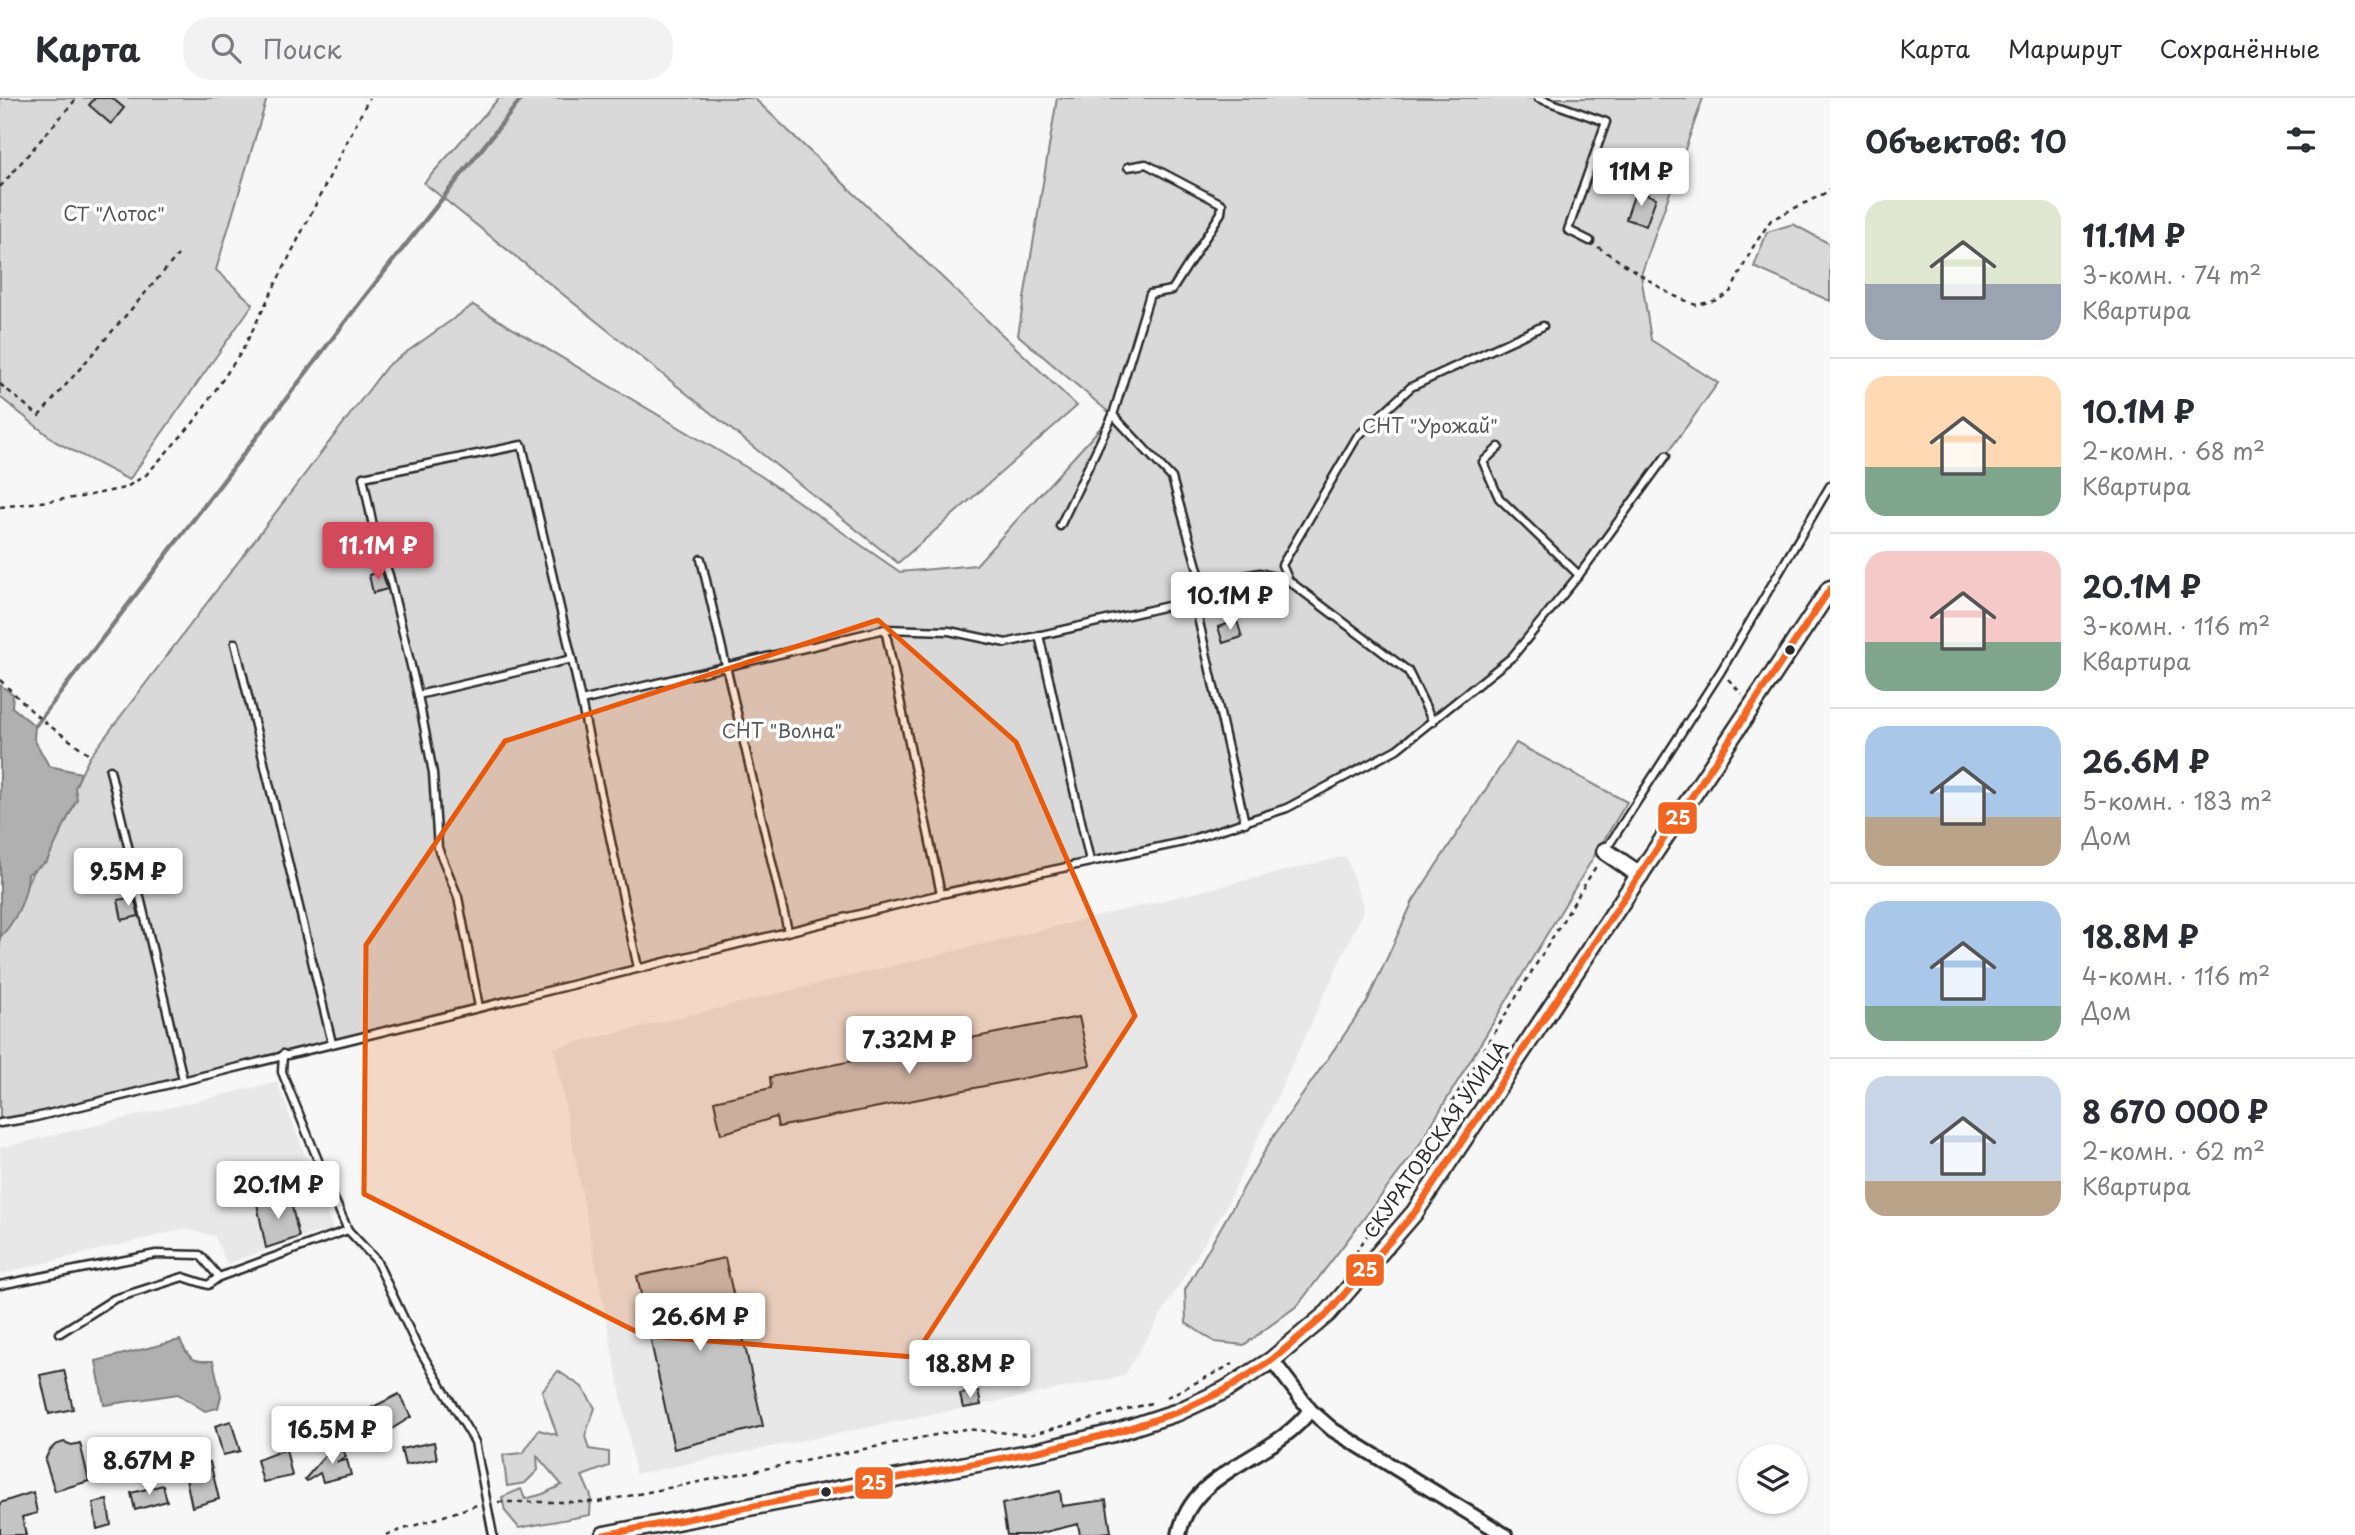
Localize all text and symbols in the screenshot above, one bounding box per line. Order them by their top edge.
search box [183,17,673,80]
text: Карта [35,23,141,73]
icon: search [207,29,245,67]
text: Поиск [263,29,342,68]
text: Карта [1899,30,1970,66]
text: Маршрут [2008,30,2122,66]
text: Сохранённые [2160,30,2320,66]
text: Объектов: 10 [1865,118,2067,163]
icon: filters [2282,121,2320,159]
pin: 11M ₽ [1592,148,1690,208]
text: 11M ₽ [1609,153,1673,188]
park label: СТ "Лотос" [63,199,165,227]
text: 11.1M ₽ [2082,212,2185,257]
icon: home [1921,228,2005,312]
text: 3-комн. · 74 m² [2082,257,2261,292]
text: Квартира [2082,292,2190,327]
text: 10.1M ₽ [2082,388,2195,433]
icon: home [1921,404,2005,488]
park label: СНТ "Урожай" [1362,411,1498,439]
text: 2-комн. · 68 m² [2082,433,2265,468]
text: Квартира [2082,468,2190,503]
pin: 11.1M ₽ [313,522,443,582]
text: 11.1M ₽ [338,527,418,562]
text: 20.1M ₽ [2082,563,2201,608]
pin: 10.1M ₽ [1165,573,1295,632]
text: 10.1M ₽ [1187,577,1273,612]
icon: home [1921,579,2005,663]
text: 3-комн. · 116 m² [2082,608,2270,643]
unlabelled marker [1783,643,1797,657]
text: Квартира [2082,643,2190,678]
park label: СНТ "Волна" [722,716,842,744]
text: 26.6M ₽ [2082,738,2209,783]
icon: home [1921,754,2005,838]
text: 5-комн. · 183 m² [2082,783,2272,818]
line badge: 25 [1657,801,1698,835]
text: 25 [1665,803,1691,831]
text: Дом [2082,818,2131,853]
pin: 9.5M ₽ [71,848,185,908]
text: 9.5M ₽ [90,853,166,888]
text: 18.8M ₽ [2082,913,2199,958]
icon: home [1921,929,2005,1013]
text: 4-комн. · 116 m² [2082,958,2270,993]
text: Дом [2082,993,2131,1028]
pin: 7.32M ₽ [844,1016,974,1076]
text: 7.32M ₽ [862,1021,956,1056]
street label: СКУРАТОВСКАЯ УЛИЦА [1356,1035,1514,1243]
text: 8 670 000 ₽ [2082,1088,2268,1133]
icon: home [1921,1104,2005,1188]
text: 2-комн. · 62 m² [2082,1133,2265,1168]
pin: 20.1M ₽ [213,1162,343,1221]
text: 20.1M ₽ [232,1166,324,1201]
text: Квартира [2082,1168,2190,1203]
line badge: 25 [1345,1253,1385,1287]
text: 25 [1352,1255,1378,1283]
pin: 26.6M ₽ [635,1294,765,1353]
text: 26.6M ₽ [651,1298,749,1333]
pin: 18.8M ₽ [905,1340,1035,1400]
text: 18.8M ₽ [925,1345,1015,1380]
pin: 16.5M ₽ [267,1406,397,1466]
text: 16.5M ₽ [287,1411,377,1446]
pin: 8.67M ₽ [84,1438,214,1497]
text: 8.67M ₽ [103,1442,195,1477]
map controls [1738,1444,1808,1514]
button: layers [1738,1444,1808,1514]
line badge: 25 [854,1466,894,1500]
text: 25 [861,1468,887,1496]
unlabelled marker [819,1485,833,1499]

